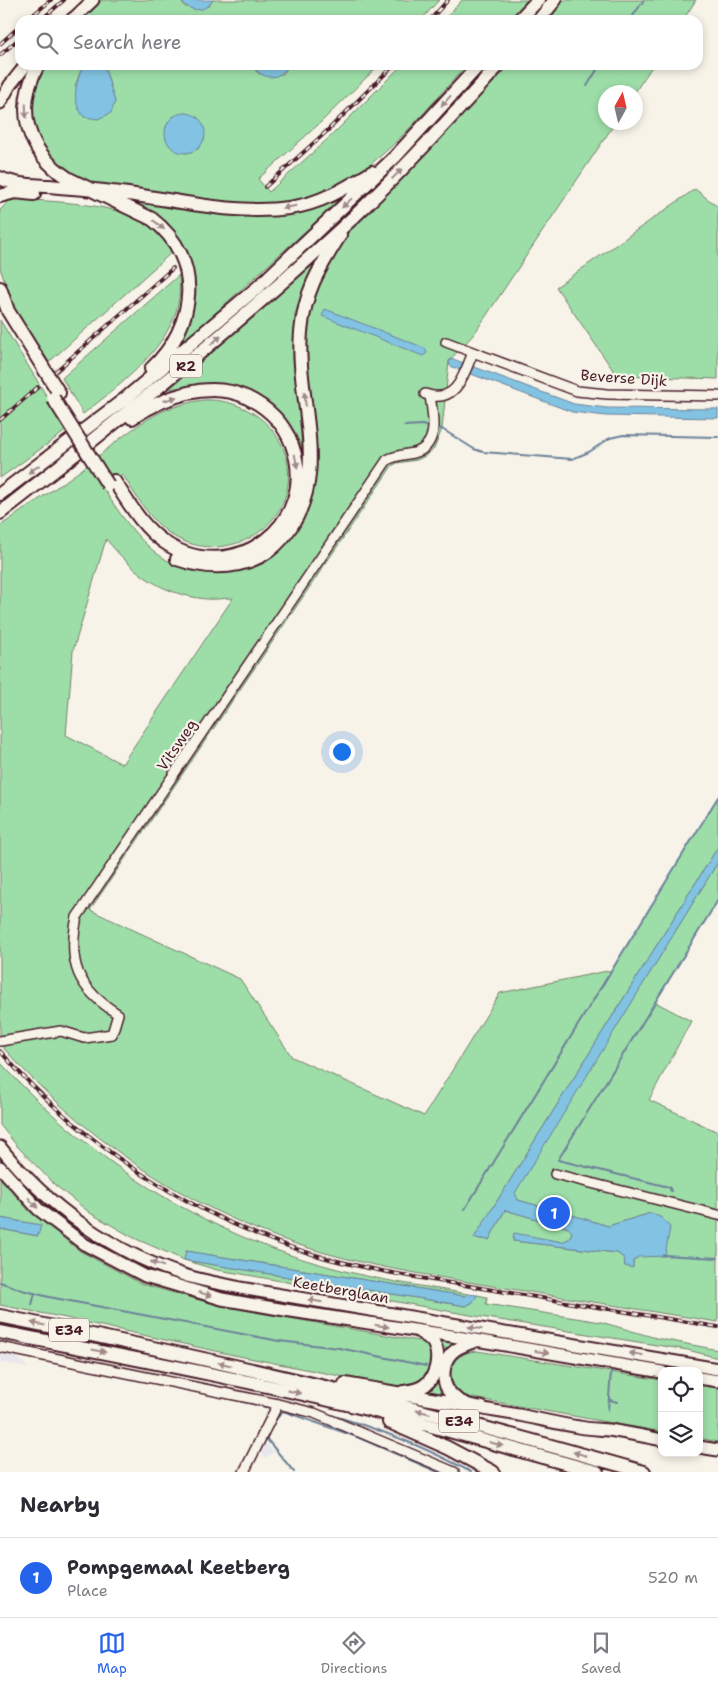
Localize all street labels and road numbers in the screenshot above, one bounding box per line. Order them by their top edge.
road number: R2 [170,354,202,378]
street label: Beverse Dijk [580,365,668,391]
street label: Vitsweg [152,715,202,775]
street label: Keetberglaan [291,1272,391,1308]
road number: E34 [49,1318,89,1342]
road number: E34 [439,1410,479,1432]

